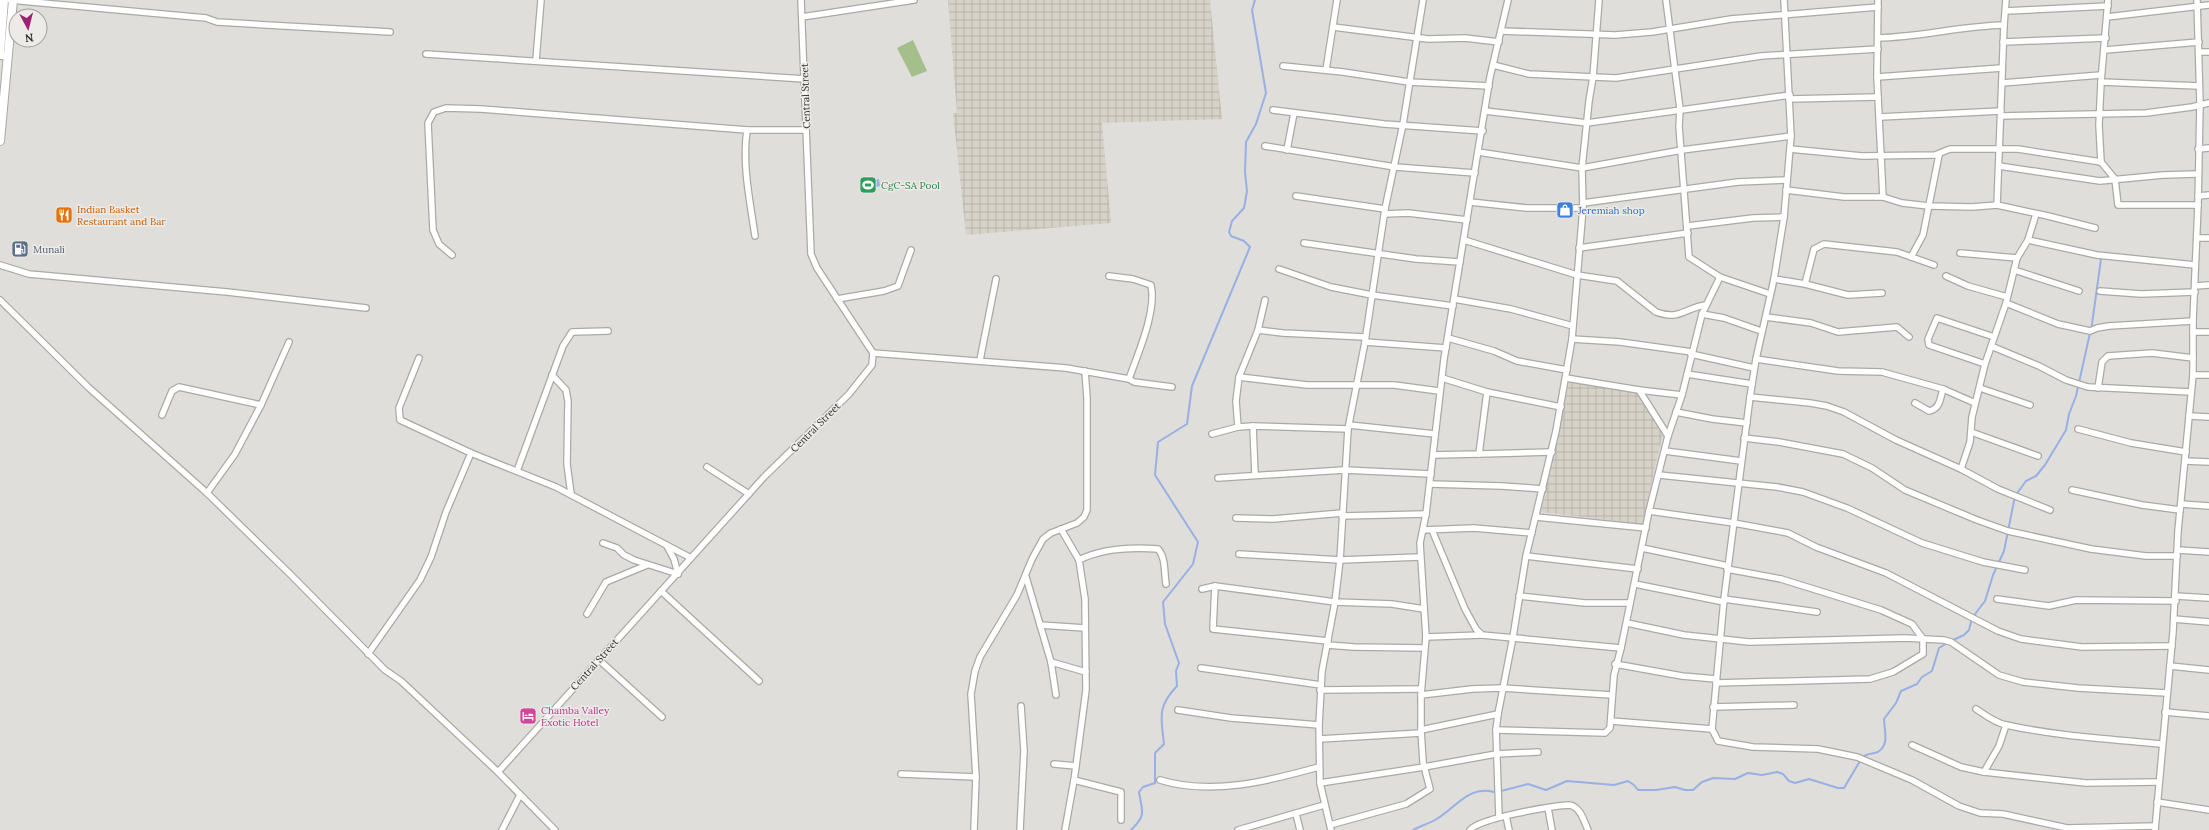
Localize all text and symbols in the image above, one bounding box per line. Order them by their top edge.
north arrow [8,8,48,48]
text: N [24,30,34,45]
street label: Central Street [798,63,813,129]
sports icon: CgC-SA Pool [858,175,878,195]
place label: CgC-SA Pool [881,179,940,192]
shop icon: Jeremiah shop [1555,200,1575,220]
place label: Indian Basket Restaurant and Bar [77,203,166,228]
place label: Jeremiah shop [1577,204,1645,217]
restaurant icon: Indian Basket Restaurant and Bar [54,205,74,225]
fuel station icon: Munali [10,239,30,259]
place label: Munali [33,243,65,256]
street label: Central Street [788,400,843,455]
street label: Central Street [568,636,621,693]
place label: Chamba Valley Exotic Hotel [541,704,610,729]
hotel icon: Chamba Valley Exotic Hotel [518,706,538,726]

